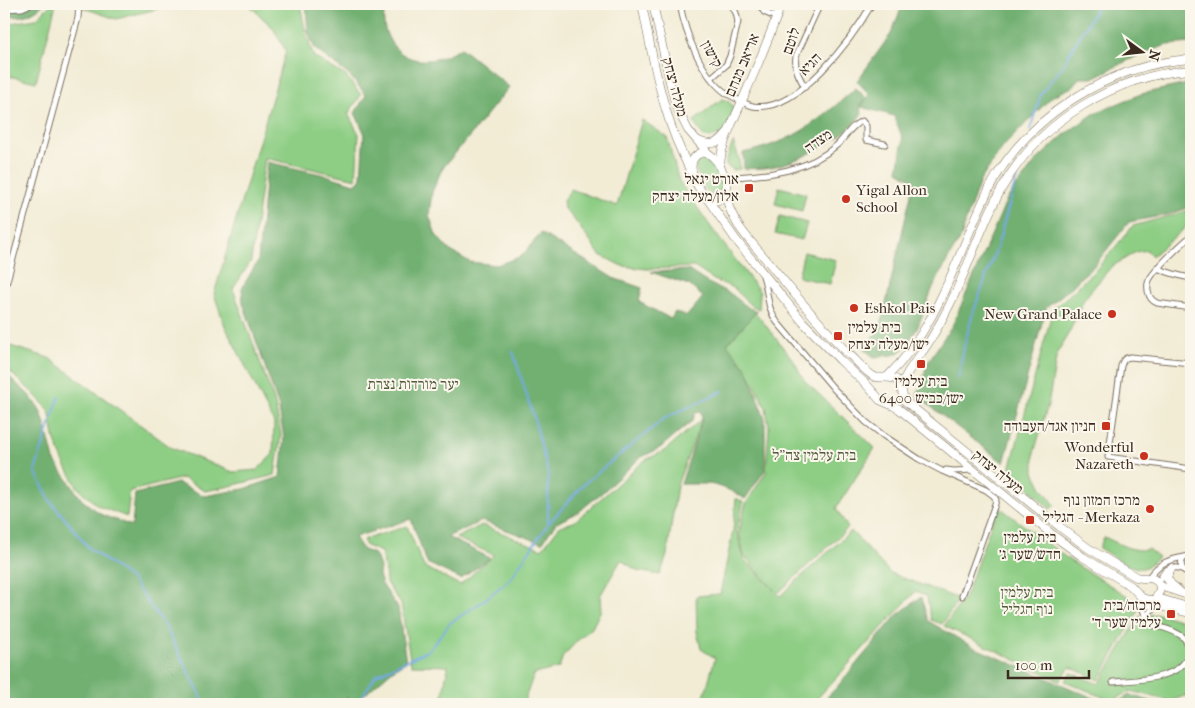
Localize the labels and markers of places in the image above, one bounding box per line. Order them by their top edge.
place label: אורט יגאל אלון/מעלה יצחק [652,170,739,205]
place label: Yigal Allon School [855,181,927,216]
marker: אורט יגאל אלון/מעלה יצחק [743,182,755,194]
marker: Yigal Allon School [840,193,852,205]
place label: Eshkol Pais [864,299,936,317]
marker: Eshkol Pais [848,302,860,314]
place label: New Grand Palace [984,305,1103,323]
marker: New Grand Palace [1106,308,1118,320]
place label: בית עלמין ישן/מעלה יצחק [848,318,929,353]
marker: בית עלמין ישן/מעלה יצחק [832,330,844,342]
marker: בית עלמין ישן/כביש 6400 [915,358,927,370]
place label: בית עלמין ישן/כביש 6400 [879,372,963,407]
place label: חניון אגד/העבודה [1003,417,1096,435]
marker: חניון אגד/העבודה [1100,420,1112,432]
place label: Wonderful Nazareth [1063,438,1135,473]
marker: Wonderful Nazareth [1138,450,1150,462]
place label: מרכז המזון נוף הגליל - Merkaza [1043,491,1141,526]
marker: מרכז המזון נוף הגליל - Merkaza [1144,503,1156,515]
marker: בית עלמין חדש/שער ג׳ [1024,514,1036,526]
place label: בית עלמין חדש/שער ג׳ [999,528,1061,563]
place label: מרכזה/בית עלמין שער ד׳ [1092,596,1161,631]
marker: מרכזה/בית עלמין שער ד׳ [1165,608,1177,620]

